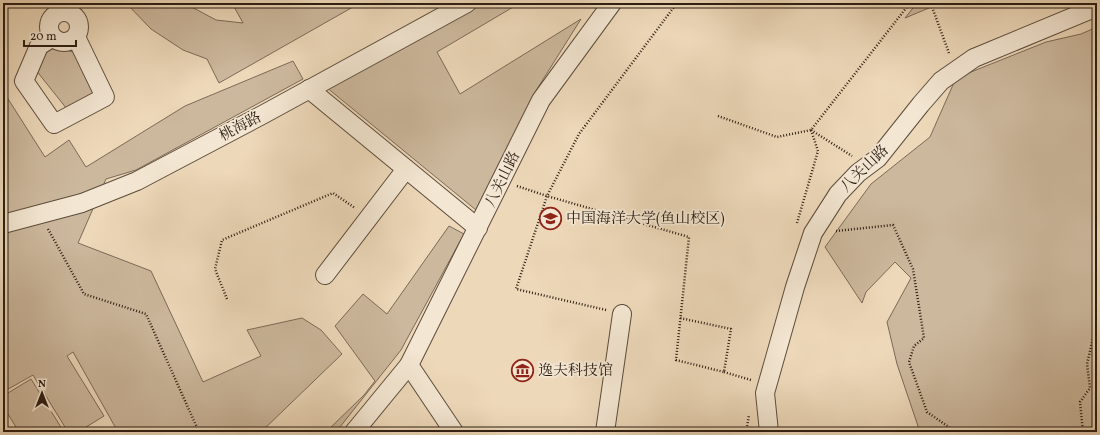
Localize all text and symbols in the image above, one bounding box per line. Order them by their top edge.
scale bar [24,22,76,48]
text: 20 m [30,29,57,45]
street label: 桃海路 [216,107,266,147]
street label: 八关山路 [836,141,894,197]
street label: 八关山路 [481,148,526,211]
school or university icon: 中国海洋大学(鱼山校区) [537,205,563,231]
place label: 中国海洋大学(鱼山校区) [566,209,725,230]
museum icon: 逸夫科技馆 [510,357,536,383]
place label: 逸夫科技馆 [538,361,613,382]
north arrow [22,373,62,413]
text: N [38,377,46,392]

